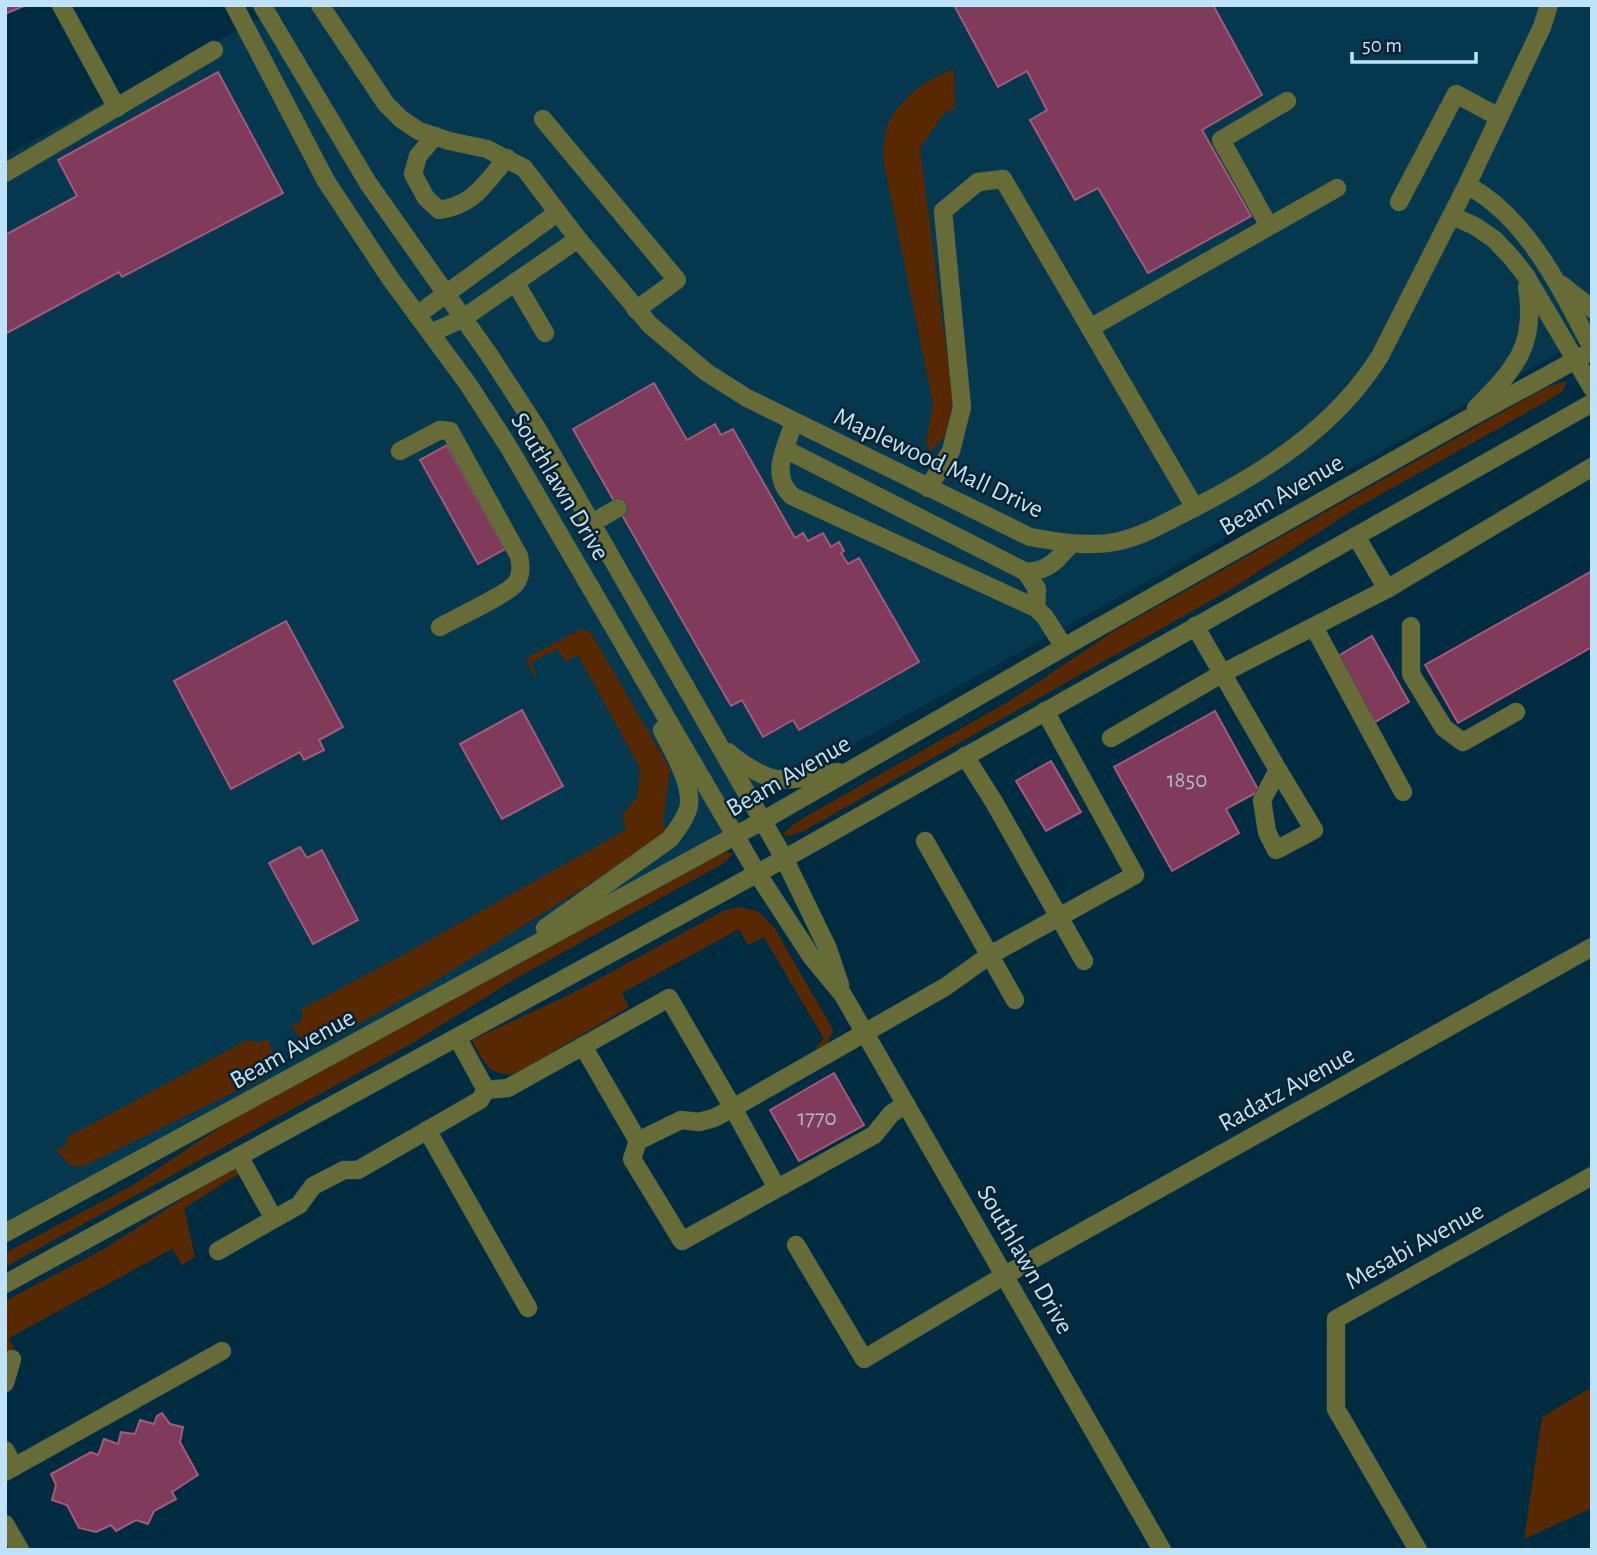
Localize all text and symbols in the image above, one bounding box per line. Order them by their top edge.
scale bar [1352,21,1476,65]
text: 50 m [1362,35,1402,56]
street label: Maplewood Mall Drive [830,403,1047,523]
street label: Southlawn Drive [506,408,614,565]
street label: Beam Avenue [1215,449,1348,541]
street label: Beam Avenue [722,730,855,822]
house number: 1850 [1167,769,1207,792]
street label: Beam Avenue [226,1004,359,1094]
street label: Radatz Avenue [1214,1041,1359,1137]
house number: 1770 [797,1107,837,1130]
street label: Southlawn Drive [972,1181,1078,1338]
street label: Mesabi Avenue [1341,1197,1488,1294]

